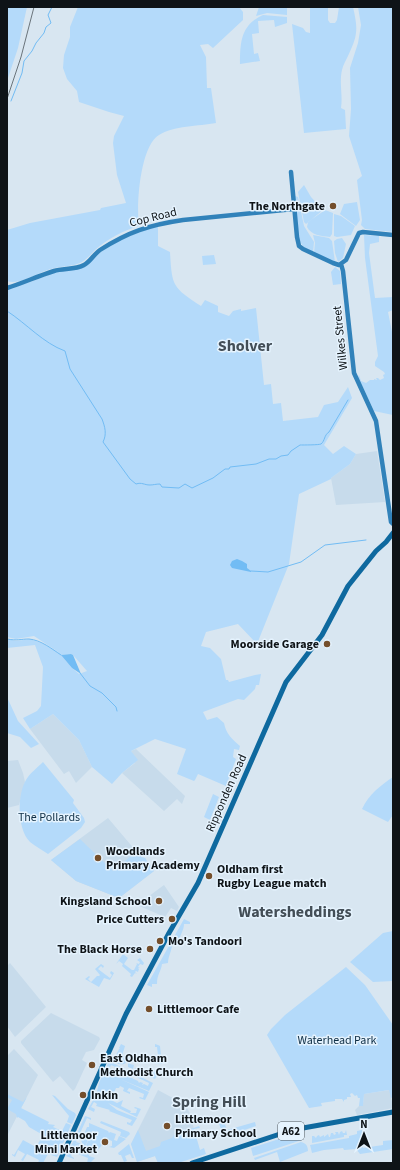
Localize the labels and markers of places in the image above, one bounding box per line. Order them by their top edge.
place label: The Northgate [249,198,325,215]
marker: The Northgate [328,201,338,211]
place label: Moorside Garage [231,636,319,653]
marker: Moorside Garage [322,639,332,649]
place label: Woodlands Primary Academy [106,843,200,874]
marker: Woodlands Primary Academy [93,853,103,863]
place label: Oldham first Rugby League match [217,861,327,892]
marker: Oldham first Rugby League match [204,871,214,881]
place label: Kingsland School [60,893,152,910]
marker: Kingsland School [154,896,164,906]
place label: Price Cutters [96,911,164,928]
marker: Price Cutters [167,914,177,924]
place label: Mo's Tandoori [168,933,242,950]
marker: Mo's Tandoori [155,936,165,946]
place label: The Black Horse [57,941,142,958]
marker: The Black Horse [145,944,155,954]
place label: Littlemoor Cafe [157,1001,239,1018]
marker: Littlemoor Cafe [144,1004,154,1014]
place label: East Oldham Methodist Church [100,1050,194,1081]
marker: East Oldham Methodist Church [87,1060,97,1070]
place label: Inkin [91,1087,118,1104]
marker: Inkin [78,1090,88,1100]
place label: Littlemoor Primary School [175,1111,257,1142]
marker: Littlemoor Primary School [162,1121,172,1131]
place label: Littlemoor Mini Market [35,1127,97,1158]
marker: Littlemoor Mini Market [100,1137,110,1147]

